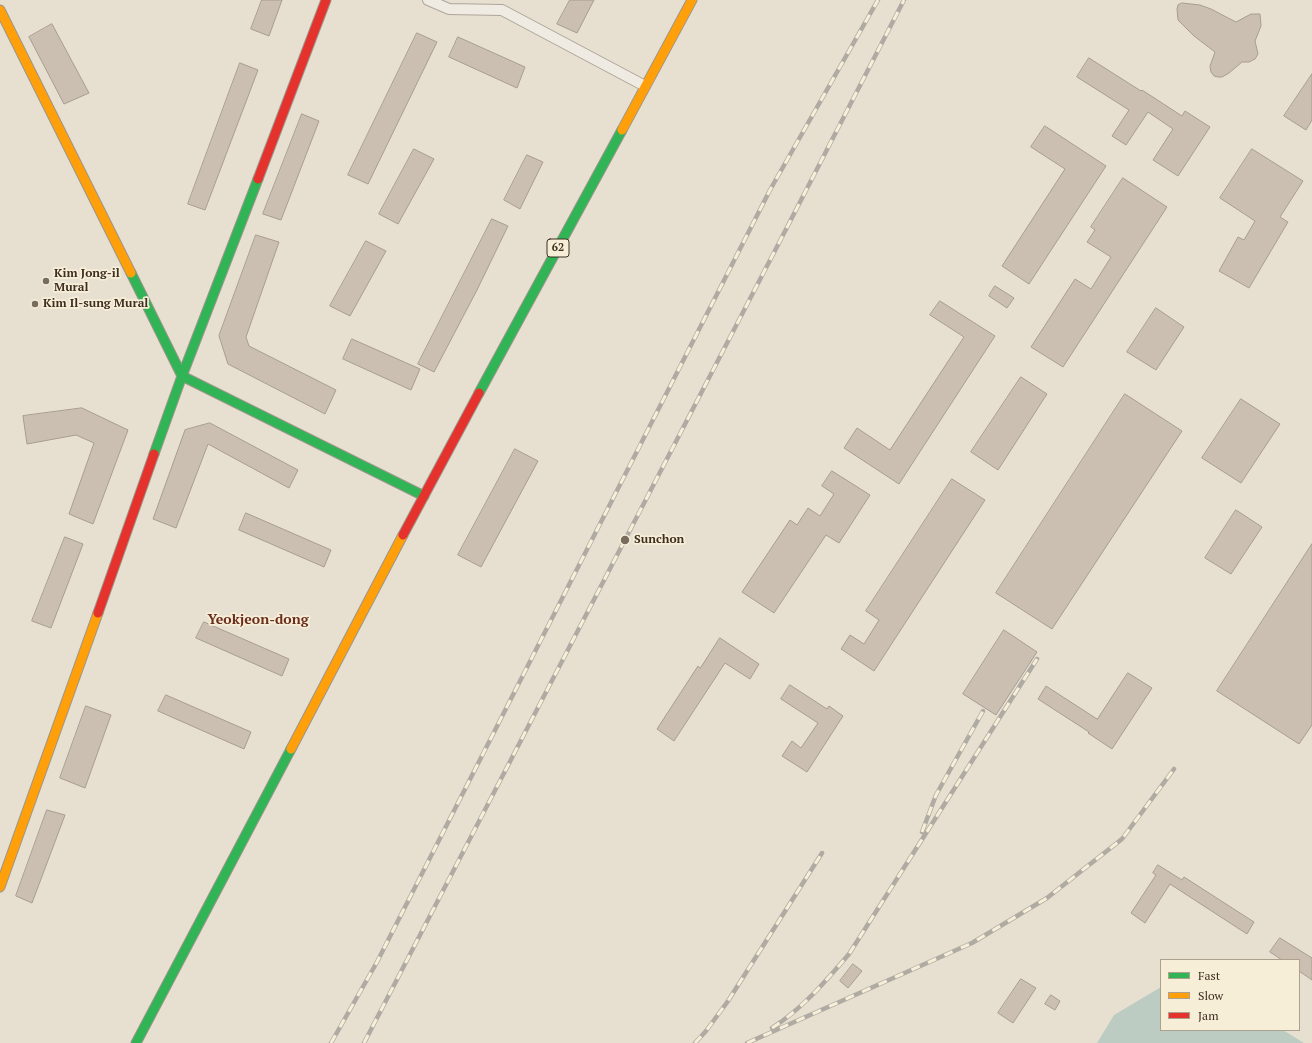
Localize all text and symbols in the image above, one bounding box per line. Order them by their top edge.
road number: 62 [547,239,569,257]
place label: Kim Jong-il Mural [54,267,120,295]
marker: Kim Jong-il Mural [41,276,51,286]
place label: Kim Il-sung Mural [43,297,148,311]
marker: Kim Il-sung Mural [30,299,40,309]
place label: Sunchon [634,533,684,547]
marker: Sunchon [619,534,631,546]
district label: Yeokjeon-dong [207,612,309,628]
legend [1160,959,1300,1031]
text: Fast [1198,968,1220,983]
text: Slow [1198,988,1223,1003]
text: Jam [1198,1008,1219,1023]

